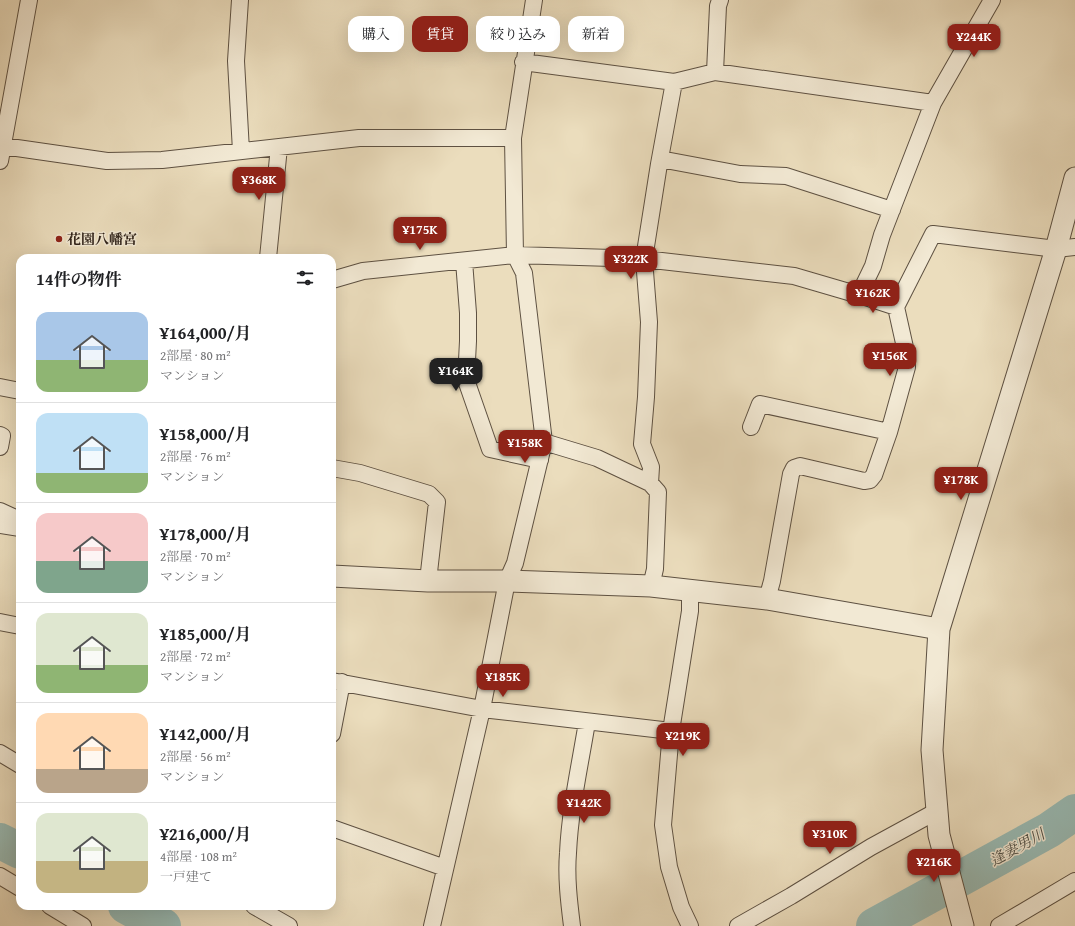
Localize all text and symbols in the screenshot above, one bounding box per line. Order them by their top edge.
chip: 購入 [348,16,404,52]
chip: 賃貸 [412,16,468,52]
chip: 絞り込み [476,16,560,52]
chip: 新着 [568,16,624,52]
pin: ¥244K [946,24,1002,58]
text: ¥244K [956,27,992,46]
pin: ¥368K [231,167,287,201]
text: ¥368K [241,170,277,189]
pin: ¥175K [392,217,448,251]
text: ¥175K [402,220,438,239]
place label: 花園八幡宮 [67,229,137,249]
marker: 花園八幡宮 [54,234,64,244]
pin: ¥322K [603,246,659,280]
text: ¥322K [613,249,649,268]
text: 14件の物件 [36,266,122,291]
icon: filters [294,267,316,289]
pin: ¥162K [845,280,901,314]
text: ¥162K [855,283,891,302]
text: ¥164,000/月 [160,320,252,345]
icon: home [68,328,116,376]
pin: ¥156K [862,343,918,377]
text: 2部屋 · 80 m² [160,346,231,365]
text: ¥156K [872,346,908,365]
pin: ¥164K [428,358,484,392]
text: ¥164K [438,361,474,380]
text: マンション [160,366,224,385]
text: ¥158,000/月 [160,421,252,446]
icon: home [68,429,116,477]
pin: ¥158K [497,430,553,464]
text: ¥158K [507,433,543,452]
text: 2部屋 · 76 m² [160,447,231,466]
text: マンション [160,467,224,486]
pin: ¥178K [933,467,989,501]
text: ¥178K [943,470,979,489]
text: ¥178,000/月 [160,521,252,546]
icon: home [68,529,116,577]
text: 2部屋 · 70 m² [160,547,231,566]
text: マンション [160,567,224,586]
text: ¥185,000/月 [160,621,252,646]
icon: home [68,629,116,677]
text: 2部屋 · 72 m² [160,647,231,666]
pin: ¥185K [475,664,531,698]
text: マンション [160,667,224,686]
text: ¥185K [485,667,521,686]
text: ¥142,000/月 [160,721,252,746]
pin: ¥219K [655,723,711,757]
text: ¥219K [665,726,701,745]
icon: home [68,729,116,777]
text: 2部屋 · 56 m² [160,747,231,766]
text: マンション [160,767,224,786]
pin: ¥142K [556,790,612,824]
text: ¥142K [566,793,602,812]
text: ¥216,000/月 [160,821,252,846]
pin: ¥310K [802,821,858,855]
water label: 逢妻男川 [986,822,1050,871]
text: ¥310K [812,824,848,843]
icon: home [68,829,116,877]
text: 4部屋 · 108 m² [160,847,237,866]
pin: ¥216K [906,849,962,883]
text: ¥216K [916,852,952,871]
text: 一戸建て [160,867,212,886]

